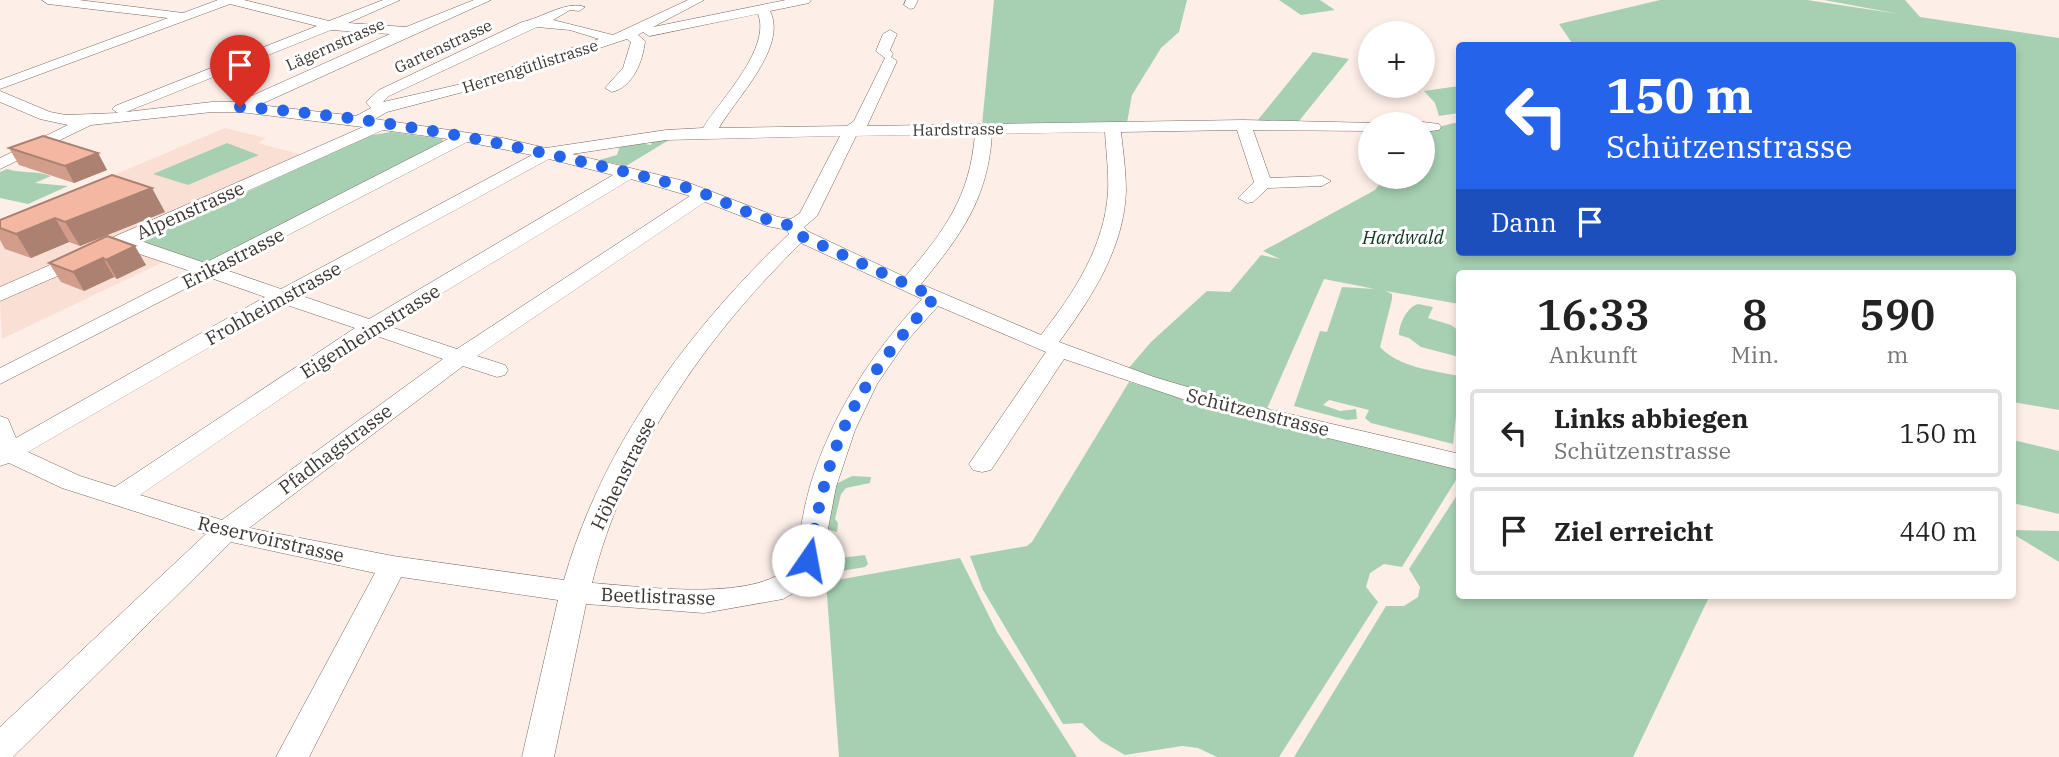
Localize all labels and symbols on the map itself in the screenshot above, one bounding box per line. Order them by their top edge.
street label: Lägernstrasse [283,13,387,75]
street label: Gartenstrasse [391,15,495,77]
pin [210,35,270,107]
street label: Herrengütlistrasse [460,35,600,97]
street label: Hardstrasse [912,118,1004,140]
street label: Alpenstrasse [132,175,248,245]
street label: Erikastrasse [178,222,288,294]
park label: Hardwald [1361,225,1444,249]
street label: Frohheimstrasse [201,256,345,350]
street label: Eigenheimstrasse [296,278,444,384]
street label: Schützenstrasse [1184,383,1332,441]
street label: Pfadhagstrasse [273,398,397,500]
street label: Höhenstrasse [585,412,661,534]
street label: Reservoirstrasse [195,510,347,568]
position arrow [771,523,845,597]
street label: Beetlistrasse [600,582,716,610]

